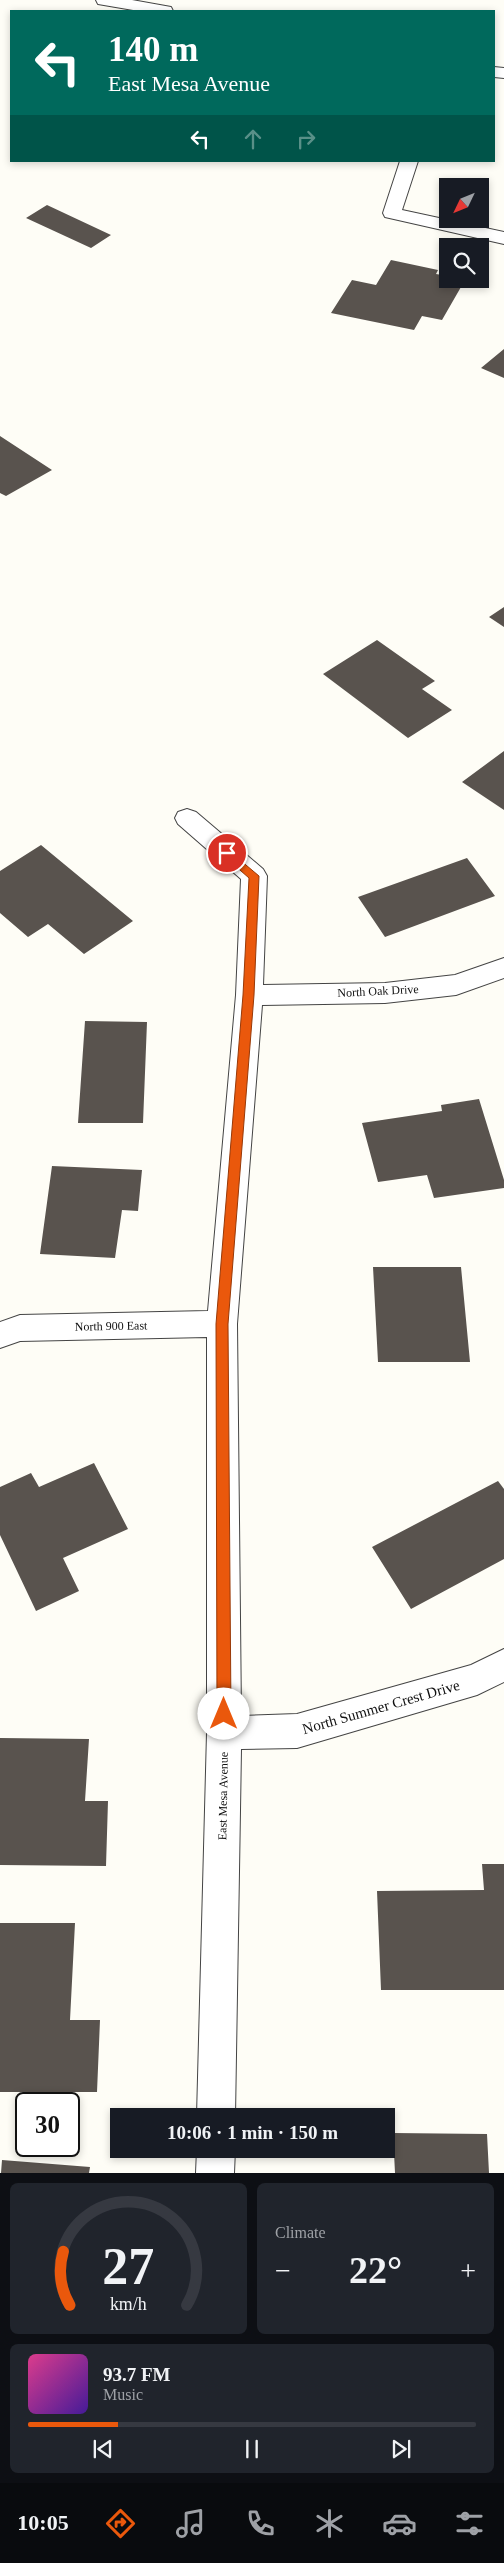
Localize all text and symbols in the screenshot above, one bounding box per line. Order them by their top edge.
icon: left [25,30,90,95]
text: 140 m [108,30,198,69]
text: East Mesa Avenue [108,71,270,96]
icon: left [186,125,214,153]
icon: ahead [239,125,267,153]
icon: right [292,125,320,153]
north arrow [439,178,489,228]
map controls [439,178,489,288]
button: search [439,238,489,288]
pin [206,832,248,874]
icon: arrive [213,839,241,867]
street label: North Oak Drive [337,982,419,1000]
street label: North 900 East [75,1318,148,1334]
street label: North Summer Crest Drive [301,1677,462,1737]
position arrow [197,1687,249,1739]
street label: East Mesa Avenue [215,1752,231,1840]
speed limit sign: 30 [15,2092,80,2157]
text: 10:06 · 1 min · 150 m [167,2122,338,2143]
text: Climate [275,2224,326,2241]
text: 27 [103,2238,155,2295]
text: 22° [349,2249,402,2291]
text: − [275,2255,291,2286]
text: + [460,2255,476,2286]
text: km/h [110,2294,147,2314]
text: 93.7 FM [103,2364,171,2385]
text: Music [103,2386,143,2403]
icon: previous [89,2435,117,2463]
icon: pause [238,2435,266,2463]
icon: next [387,2435,415,2463]
icon: directions [103,2506,138,2541]
icon: music [173,2506,208,2541]
icon: phone [243,2506,278,2541]
icon: climate [312,2506,347,2541]
icon: car [382,2506,417,2541]
icon: filters [452,2506,487,2541]
text: 10:05 [17,2510,69,2535]

